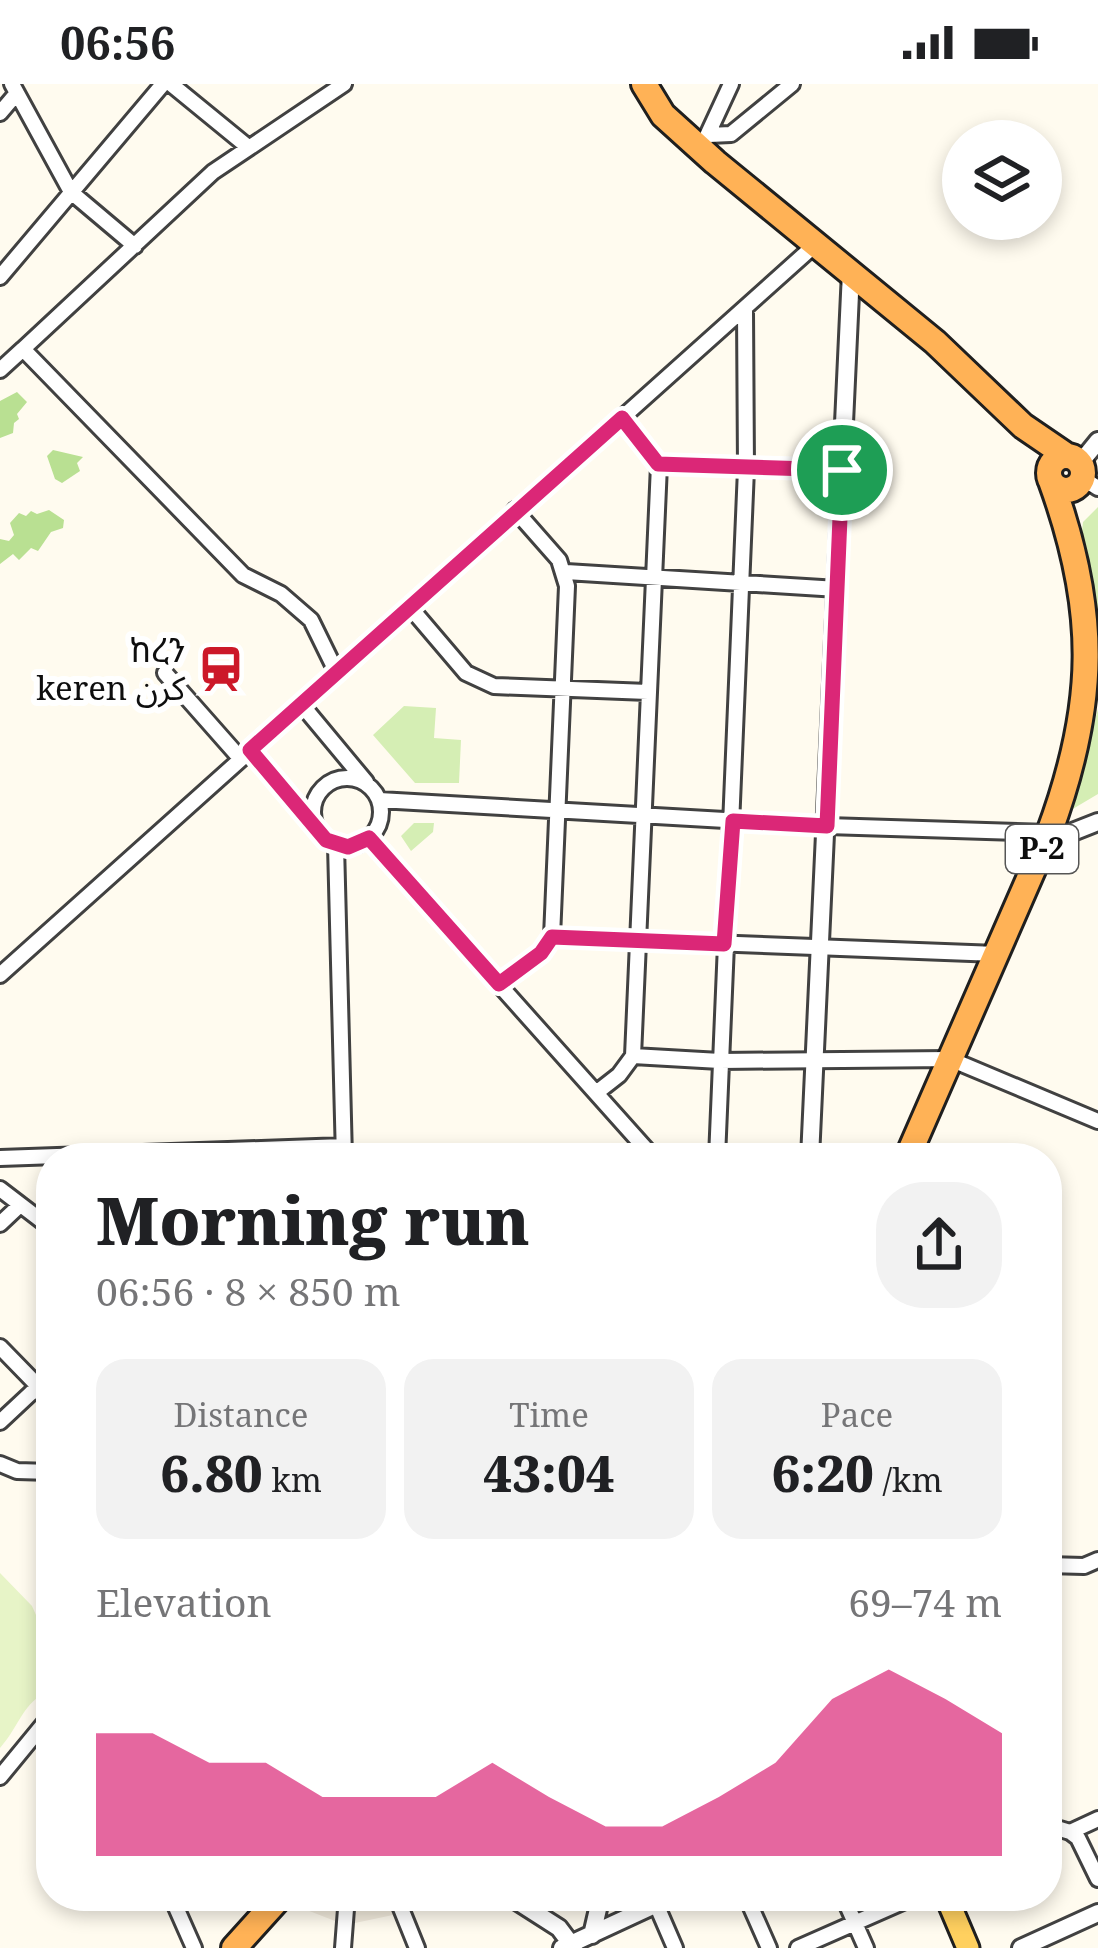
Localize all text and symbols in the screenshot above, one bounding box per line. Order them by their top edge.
text: 06:56 [60,12,175,73]
map controls [942,120,1062,240]
button: layers [942,120,1062,240]
pin [791,419,893,521]
icon: arrive [809,437,875,503]
place label: ከረን keren كرن [36,627,185,710]
station icon: ከረን keren كرن [196,644,246,694]
road number: P-2 [1006,825,1078,873]
text: Morning run [96,1174,530,1264]
button: share [876,1182,1002,1308]
text: 06:56 · 8 × 850 m [96,1264,401,1317]
text: Distance [174,1392,308,1437]
text: Time [509,1392,589,1437]
text: Pace [821,1392,893,1437]
text: 6.80 [160,1437,263,1507]
text: 43:04 [483,1437,615,1507]
text: 6:20 [771,1437,874,1507]
text: km [263,1457,322,1502]
text: /km [874,1457,943,1502]
text: Elevation [96,1575,272,1628]
text: 69–74 m [848,1575,1002,1628]

